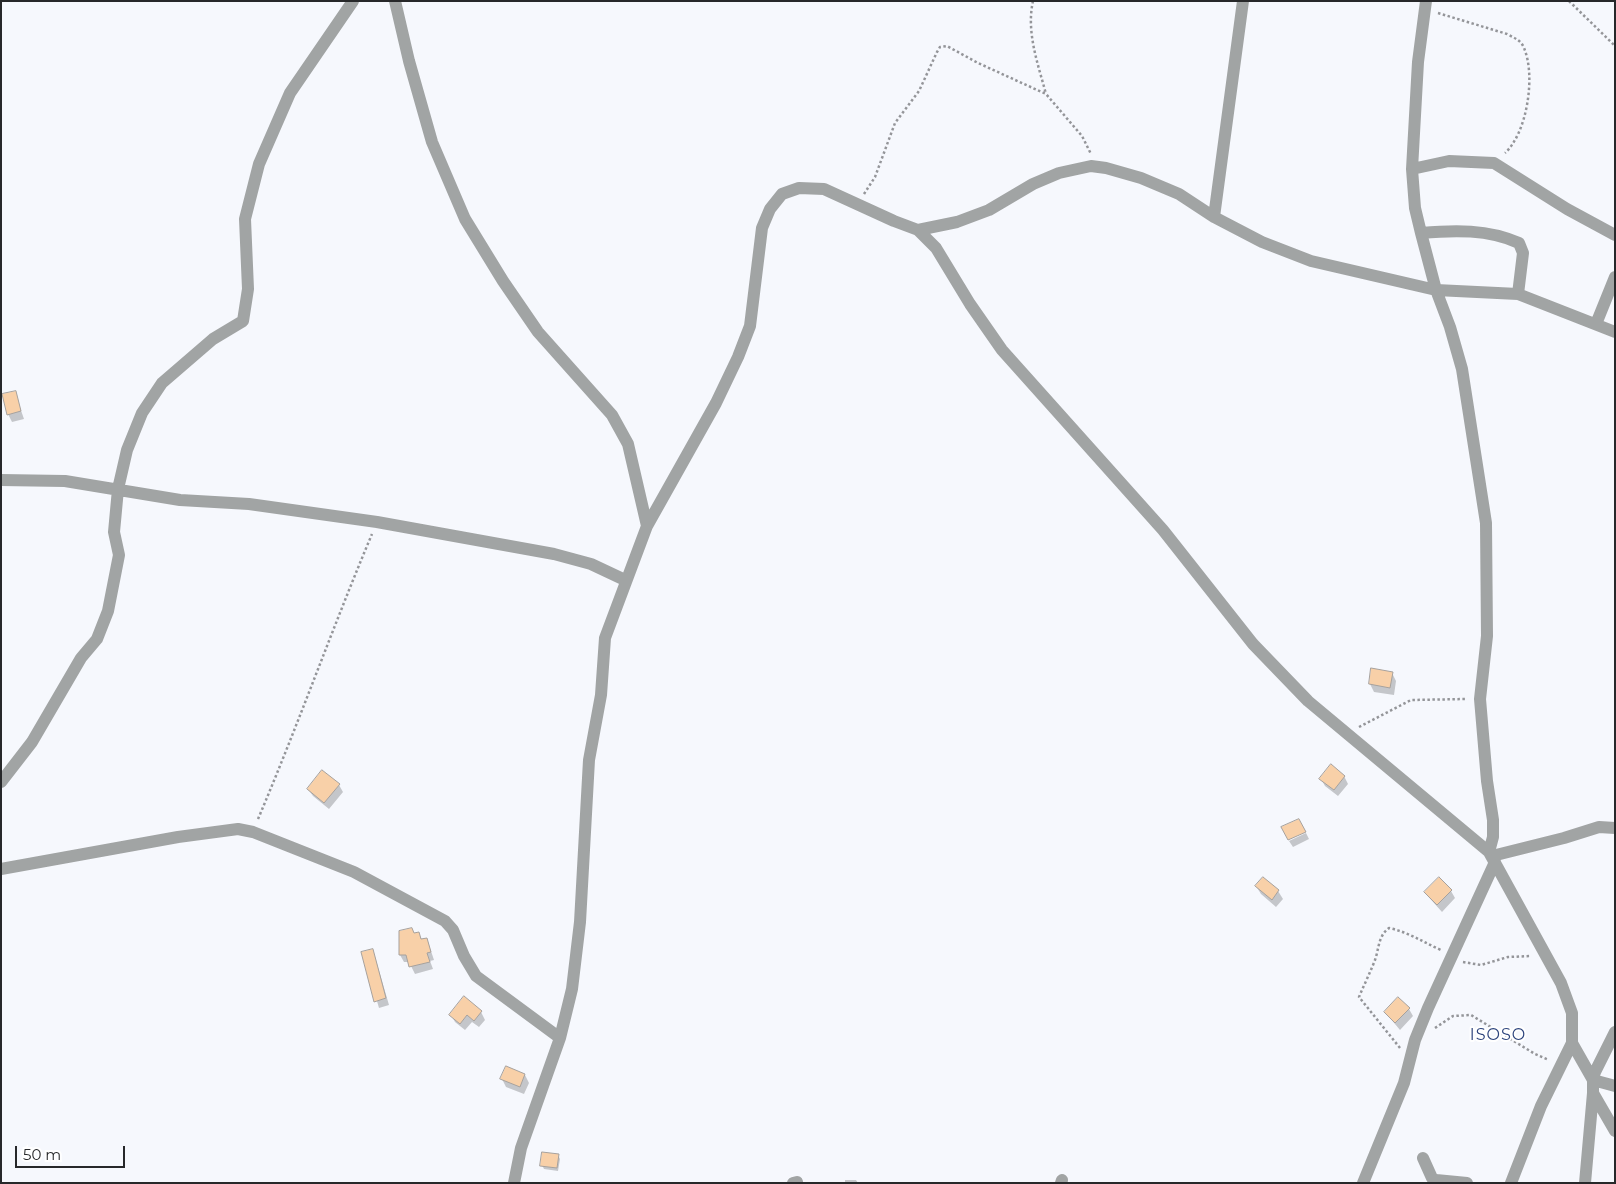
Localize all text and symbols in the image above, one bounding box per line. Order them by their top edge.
district label: ISOSO [1469,1025,1527,1045]
scale bar [18,1136,128,1168]
text: 50 m [23,1145,61,1164]

